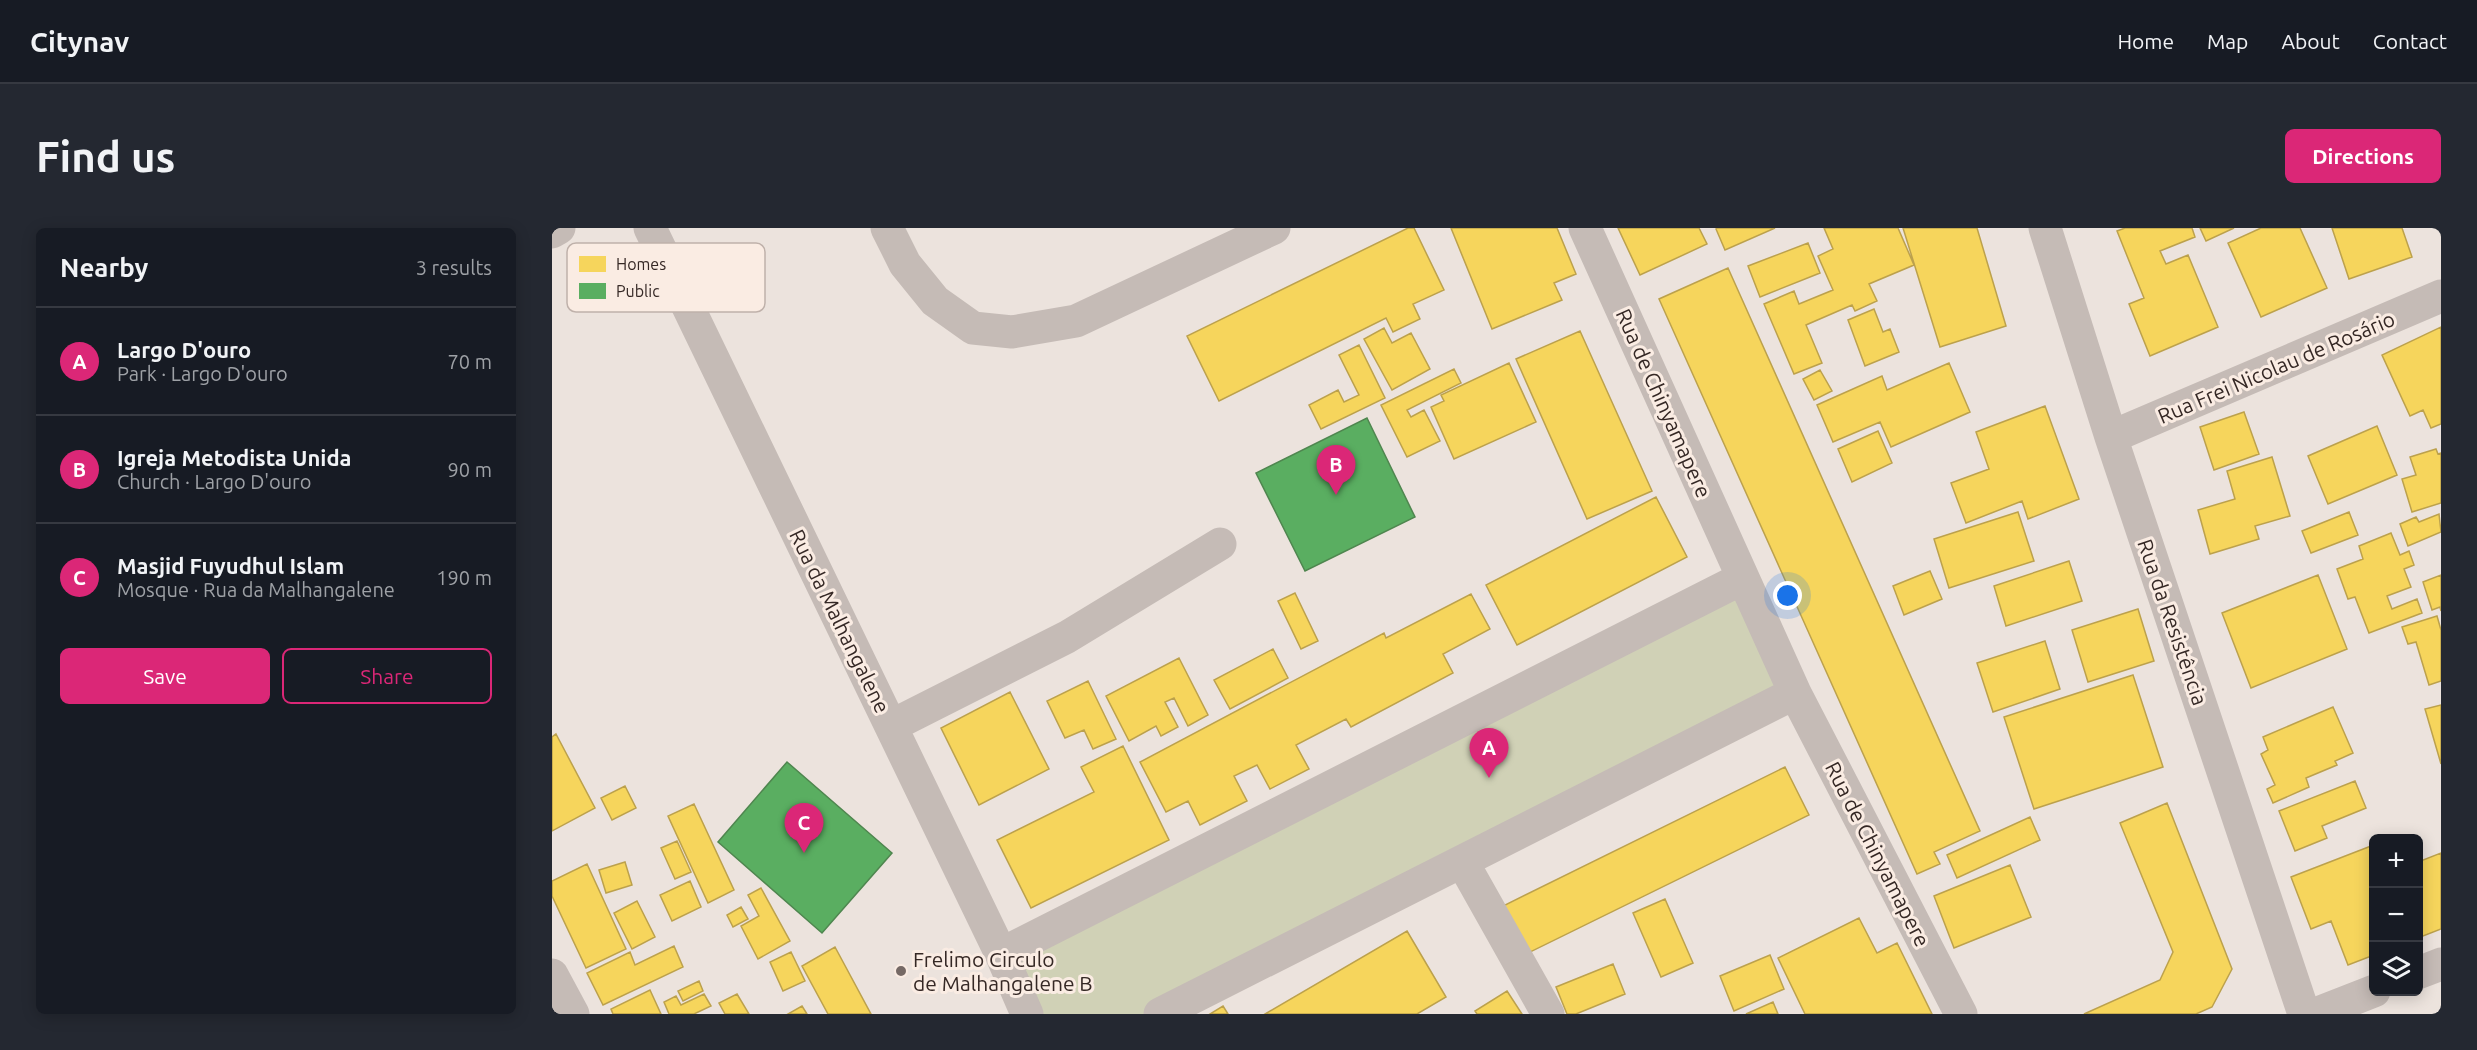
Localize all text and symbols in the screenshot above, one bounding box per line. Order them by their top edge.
text: Citynav [30,26,129,57]
text: Home [2117,29,2174,53]
text: Map [2207,29,2248,53]
text: About [2281,29,2340,53]
text: Contact [2373,29,2447,53]
button: Directions [2285,129,2441,183]
text: Find us [36,133,175,180]
legend [567,243,765,312]
text: Nearby [60,253,148,282]
text: Homes [616,255,666,273]
text: 3 results [416,256,492,279]
text: Public [616,282,660,300]
street label: Rua de Chinyamapere [1611,305,1717,501]
street label: Rua Frei Nicolau de Rosário [2154,306,2398,428]
text: Largo D'ouro [117,337,251,362]
text: A [72,350,87,373]
text: 70 m [448,350,492,373]
text: Park · Largo D'ouro [117,362,288,385]
text: Igreja Metodista Unida [117,445,352,470]
pin: B [1316,446,1356,495]
text: B [73,458,86,481]
text: 90 m [448,458,492,481]
text: Church · Largo D'ouro [117,470,311,493]
street label: Rua da Malhangalene [785,525,895,717]
street label: Rua da Resistência [2133,536,2213,708]
text: Masjid Fuyudhul Islam [117,553,344,578]
text: C [73,566,86,589]
text: 190 m [436,566,492,589]
text: Mosque · Rua da Malhangalene [117,578,395,601]
your location [1773,581,1802,610]
button: Save [60,648,270,704]
button: Share [282,648,492,704]
pin: A [1470,728,1508,778]
street label: Rua de Chinyamapere [1821,758,1935,950]
pin: C [784,804,824,853]
map controls [2369,834,2423,996]
button: + [2369,834,2423,888]
button: − [2369,888,2423,942]
button: layers [2369,942,2423,996]
place label: Frelimo Circulo de Malhangalene B [913,947,1093,995]
marker: Frelimo Circulo de Malhangalene B [894,964,908,978]

